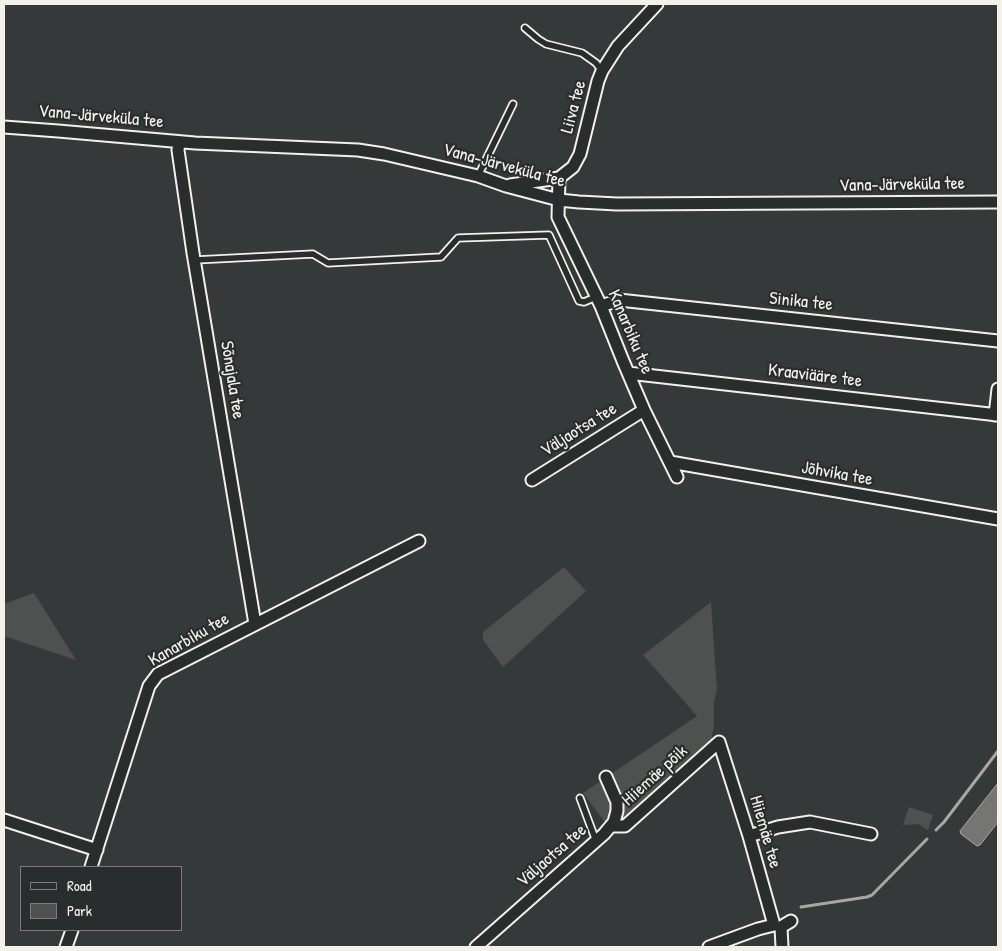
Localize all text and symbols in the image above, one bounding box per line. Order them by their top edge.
street label: Liiva tee [557,78,591,136]
street label: Vana-Järveküla tee [37,101,165,133]
street label: Vana-Järveküla tee [440,139,568,193]
street label: Vana-Järveküla tee [839,173,965,197]
street label: Kanarbiku tee [603,287,657,377]
street label: Sinika tee [768,288,834,316]
street label: Sõnajala tee [215,340,249,420]
street label: Kraaviääre tee [767,360,863,392]
street label: Väljaotsa tee [537,398,621,462]
street label: Jõhvika tee [800,457,874,491]
street label: Kanarbiku tee [145,608,233,672]
street label: Hiiemäe põik [618,741,692,811]
street label: Hiiemäe tee [744,793,786,871]
street label: Väljaotsa tee [513,820,591,892]
legend [20,866,182,931]
text: Road [67,875,92,896]
text: Park [67,900,92,921]

